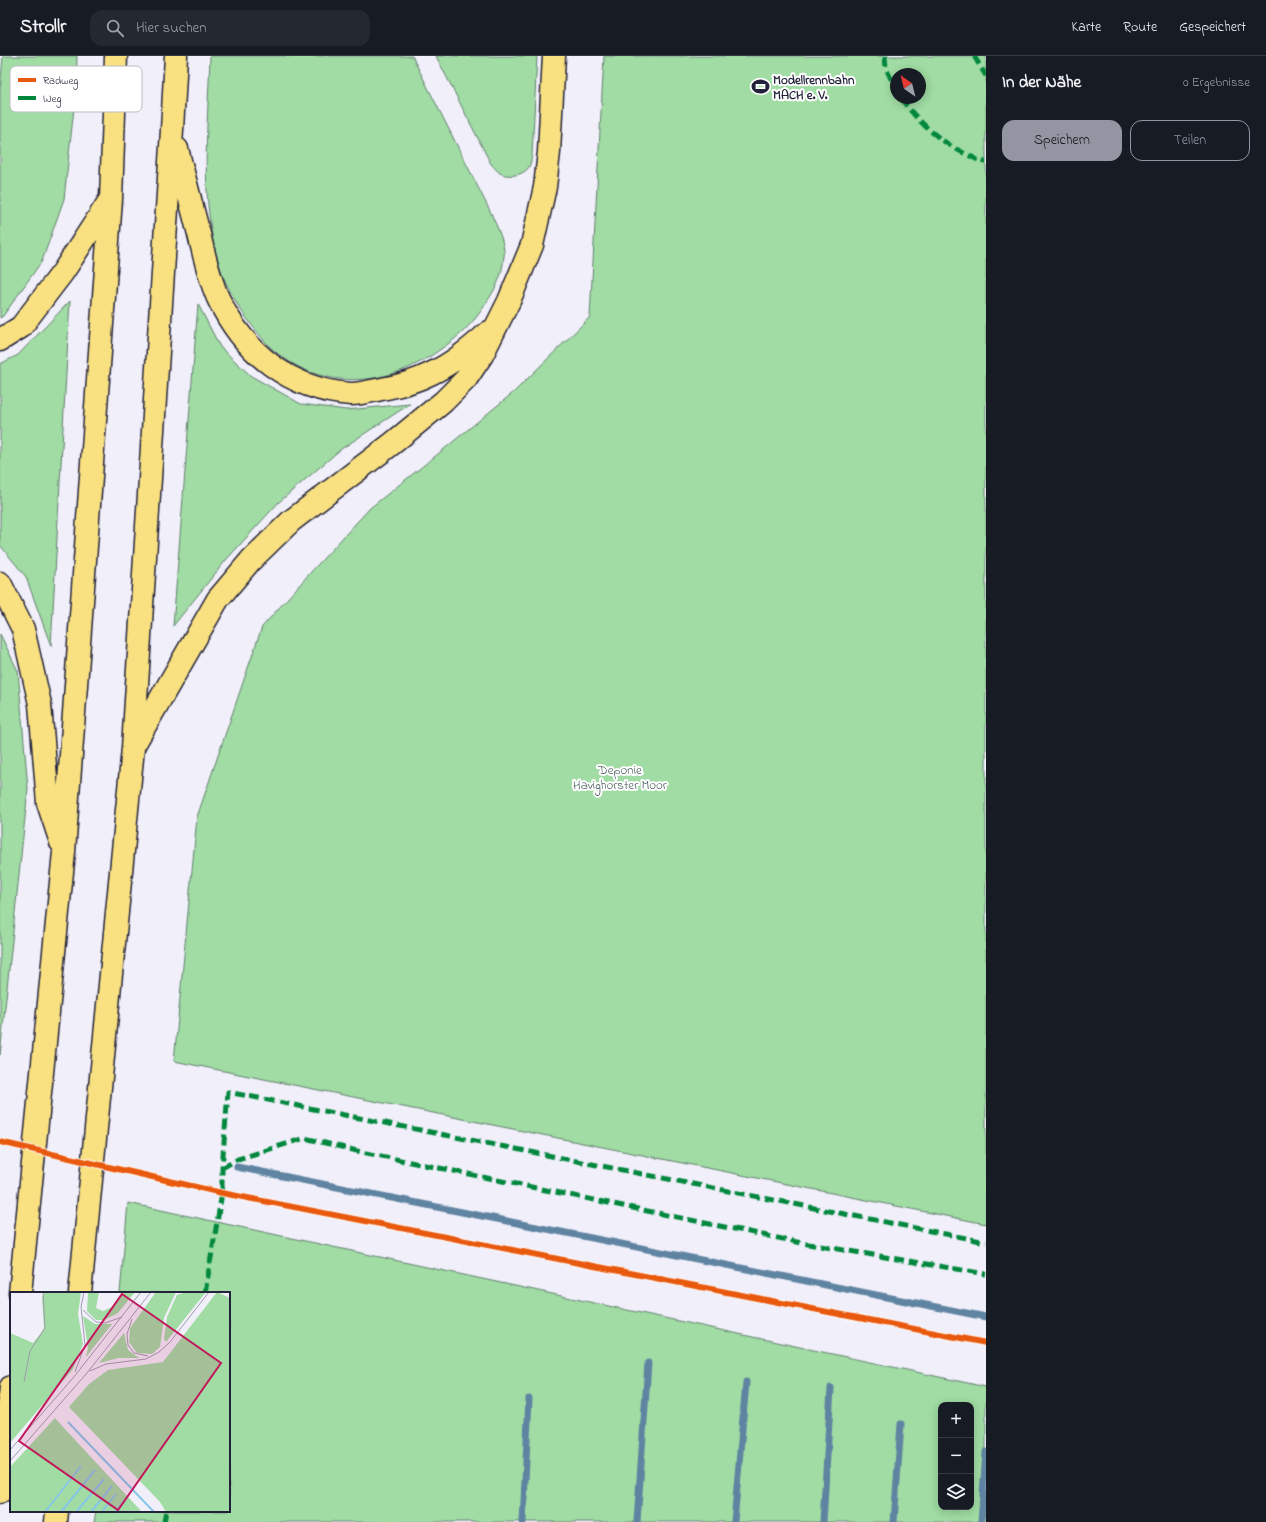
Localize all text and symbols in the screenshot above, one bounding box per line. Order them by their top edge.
search box [90,10,370,46]
text: Strollr [20,14,66,41]
icon: search [104,17,126,39]
text: Hier suchen [136,17,207,39]
text: Karte [1072,17,1101,38]
text: Route [1123,17,1157,38]
text: Gespeichert [1179,17,1246,38]
legend [10,66,142,112]
north arrow [890,68,926,104]
text: In der Nähe [1002,70,1081,95]
place label: Modellrennbahn MACH e. V. [773,71,855,105]
text: Radweg [43,73,78,90]
text: 0 Ergebnisse [1183,73,1250,92]
sports icon: Modellrennbahn MACH e. V. [750,77,770,97]
text: Weg [43,91,61,108]
button: Speichern [1002,120,1122,161]
button: Teilen [1130,120,1250,161]
park label: Deponie Havighorster Moor [573,761,668,796]
inset map [10,1292,230,1512]
map controls [938,1402,974,1510]
button: + [938,1402,974,1438]
button: − [938,1438,974,1474]
button: layers [938,1474,974,1510]

